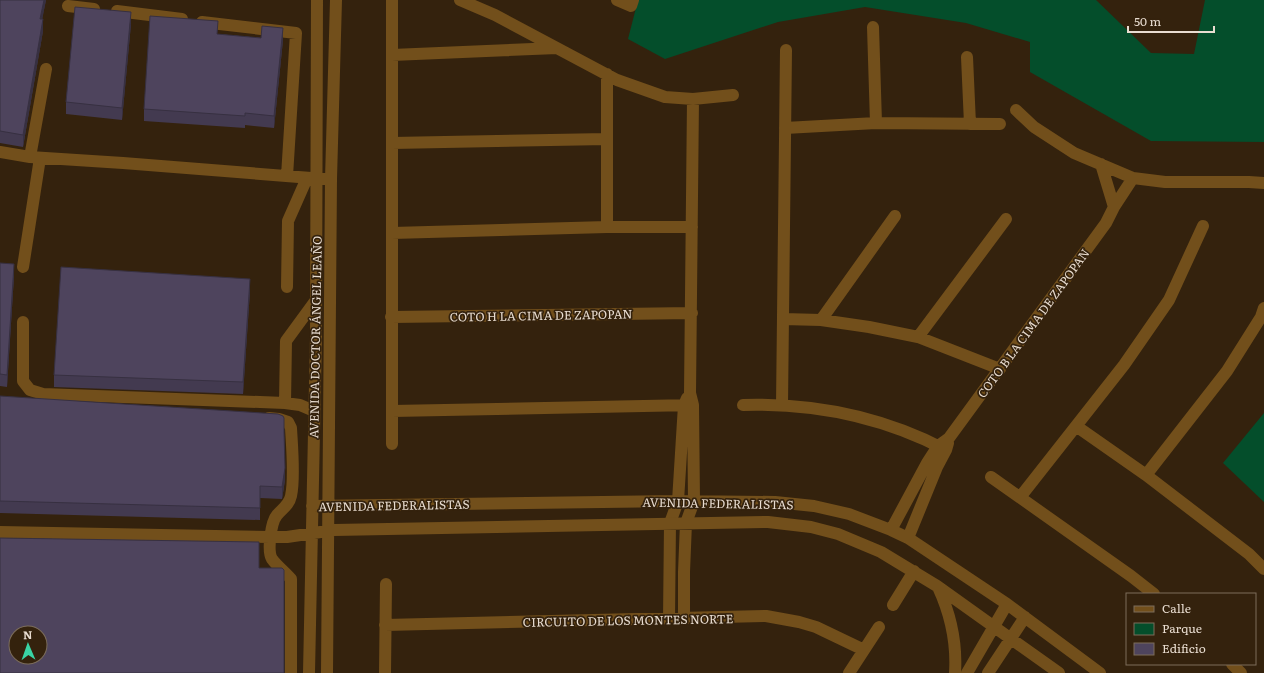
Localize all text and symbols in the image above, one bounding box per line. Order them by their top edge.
scale bar [1128,8,1214,34]
text: 50 m [1134,12,1161,30]
street label: AVENIDA DOCTOR ÁNGEL LEAÑO [304,236,326,438]
street label: COTO B LA CIMA DE ZAPOPAN [973,245,1093,401]
street label: COTO H LA CIMA DE ZAPOPAN [449,304,633,326]
street label: AVENIDA FEDERALISTAS [642,493,794,513]
street label: AVENIDA FEDERALISTAS [318,495,470,515]
legend [1126,593,1256,665]
text: Calle [1162,599,1191,617]
street label: CIRCUITO DE LOS MONTES NORTE [523,609,734,631]
text: Parque [1162,619,1202,637]
north arrow [8,625,48,665]
text: N [23,626,33,642]
text: Edificio [1162,639,1206,657]

